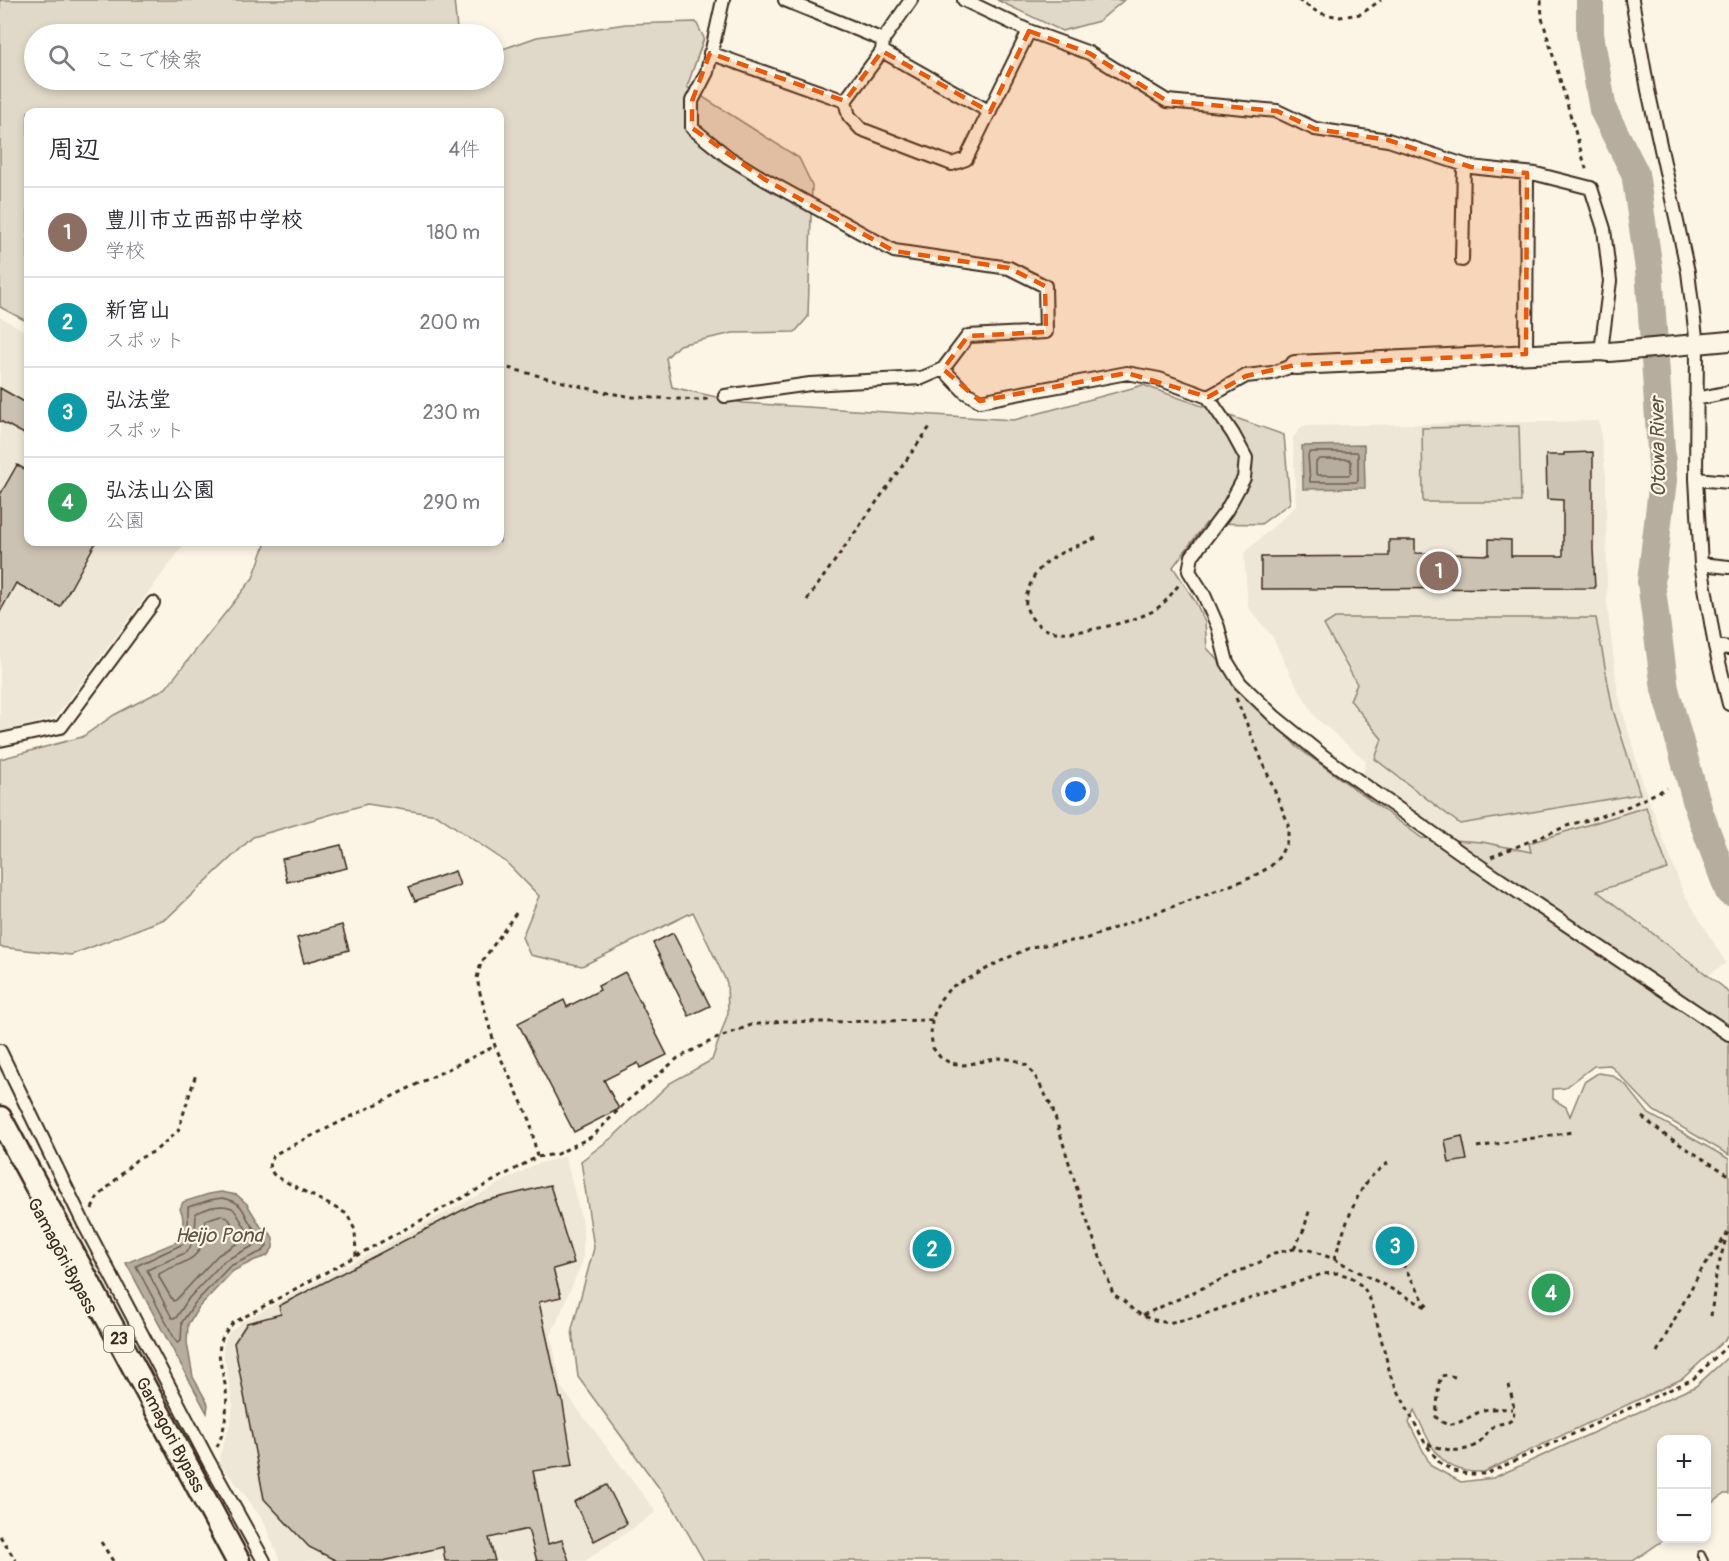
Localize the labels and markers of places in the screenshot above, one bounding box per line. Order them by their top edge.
pin: 1 [1420,548,1458,594]
pin: 3 [1376,1224,1414,1268]
pin: 2 [912,1226,952,1272]
pin: 4 [1532,1270,1570,1316]

